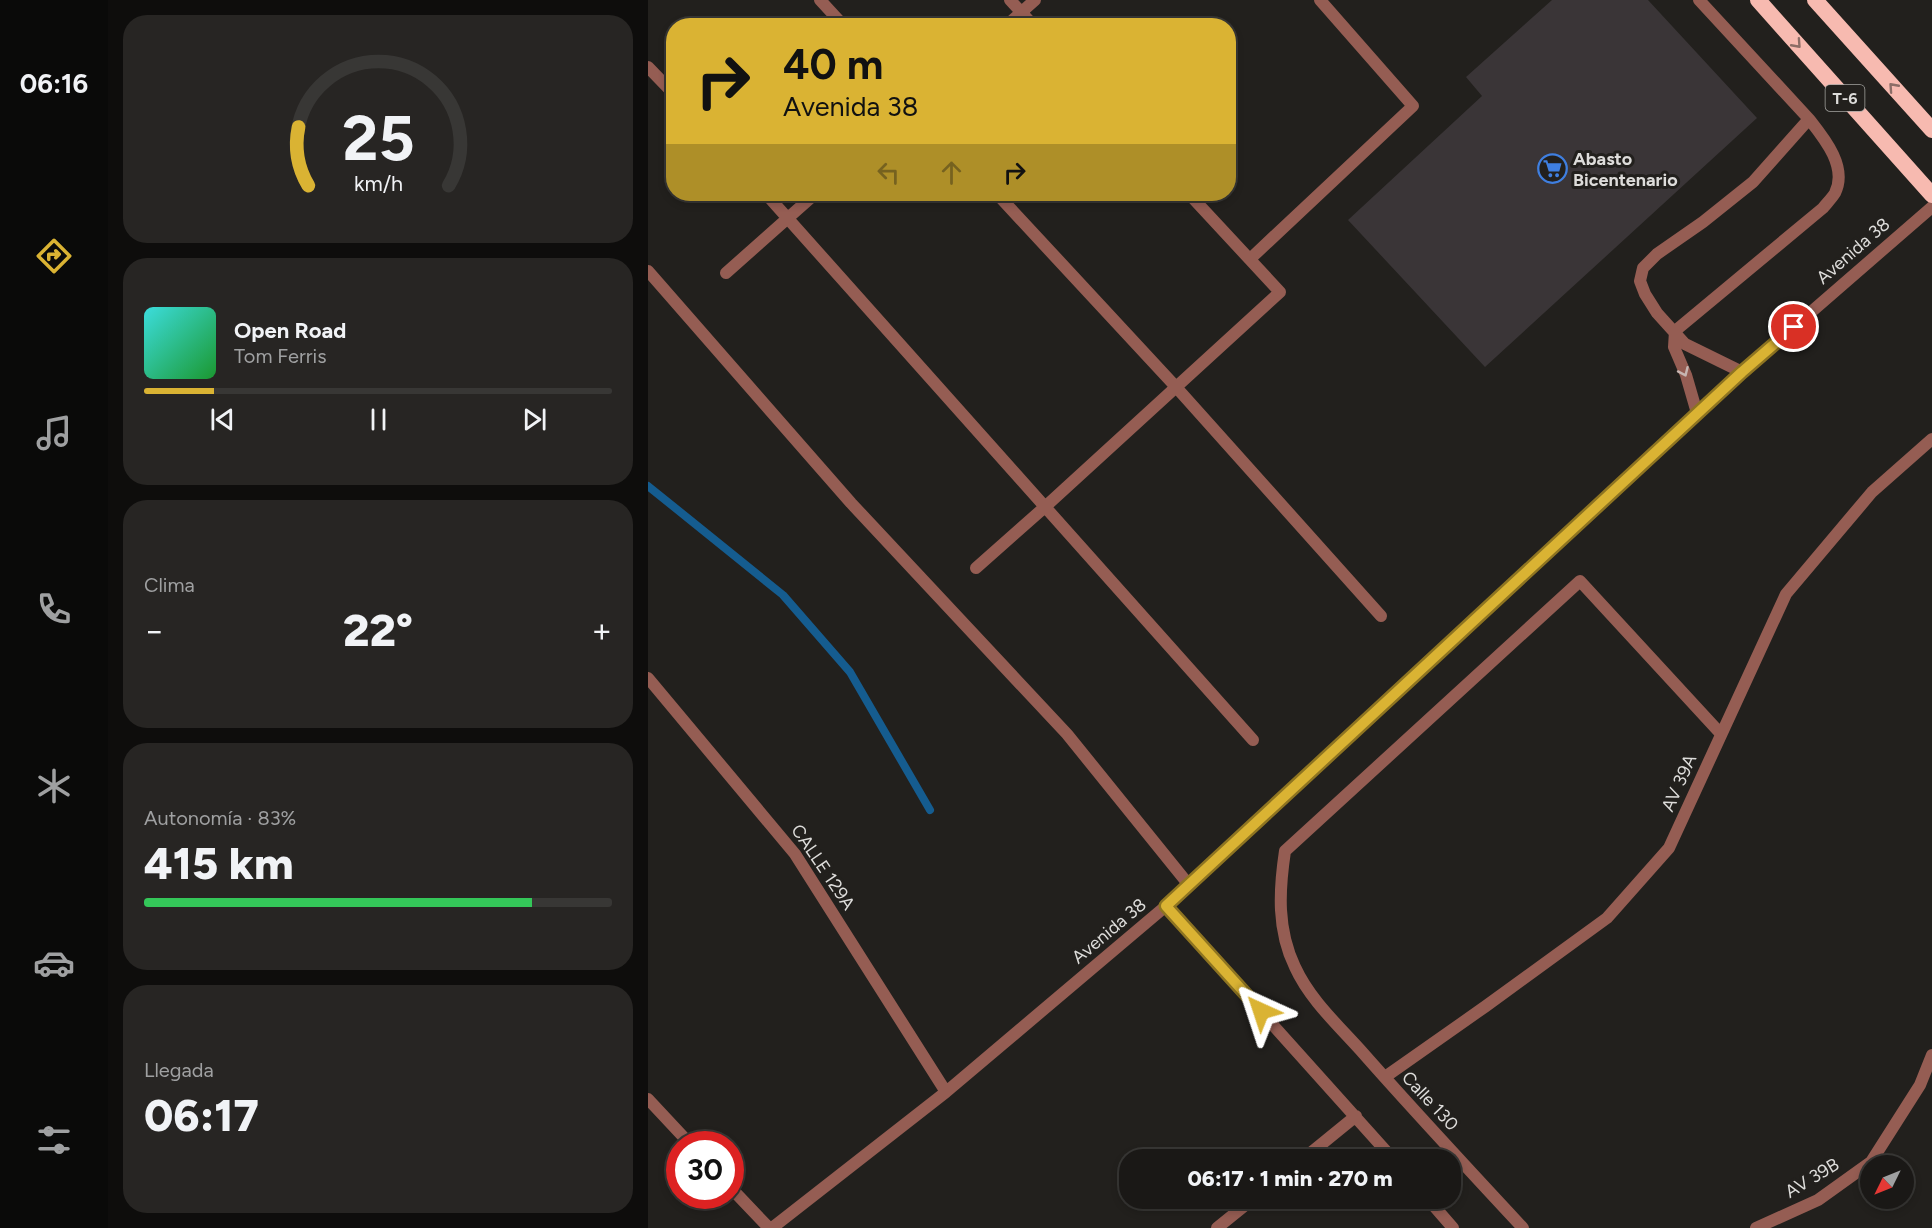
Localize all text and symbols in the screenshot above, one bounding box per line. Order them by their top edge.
one-way arrow [1790,37,1801,48]
text: 40 m [783,39,883,90]
icon: right [684,42,762,120]
text: 06:16 [20,67,88,100]
one-way arrow [1889,83,1900,94]
road number: T-6 [1826,85,1864,111]
text: Avenida 38 [783,90,918,123]
text: 25 [342,101,414,176]
place label: Abasto Bicentenario [1573,148,1678,191]
supermarket icon: Abasto Bicentenario [1536,153,1568,185]
icon: left [872,156,905,189]
icon: ahead [935,156,968,189]
icon: right [998,156,1031,189]
text: km/h [354,171,402,196]
street label: Avenida 38 [1812,213,1894,289]
icon: directions [33,235,75,277]
pin [1768,301,1819,352]
icon: arrive [1777,310,1810,343]
text: Open Road [234,317,346,344]
text: Tom Ferris [234,344,327,368]
one-way arrow [1677,366,1689,377]
icon: previous [206,403,239,436]
icon: pause [362,403,395,436]
icon: next [518,403,551,436]
icon: music [33,412,75,454]
text: Clima [144,573,195,597]
icon: phone [33,588,75,630]
text: 22° [343,603,413,657]
text: − [144,611,165,650]
text: + [591,611,612,650]
street label: AV 39A [1657,751,1701,815]
icon: climate [33,765,75,807]
text: Autonomía · 83% [144,806,296,830]
street label: CALLE 129A [786,820,860,914]
text: 415 km [144,836,294,890]
street label: Avenida 38 [1067,894,1151,968]
icon: car [33,942,75,984]
position arrow [1229,979,1293,1043]
text: Llegada [144,1058,214,1082]
street label: Calle 130 [1397,1067,1463,1135]
text: 06:17 [144,1088,259,1142]
icon: filters [33,1119,75,1161]
speed limit sign: 30 [666,1131,744,1209]
street label: AV 39B [1781,1153,1843,1203]
north arrow [1860,1155,1914,1209]
map controls [1860,1155,1914,1209]
text: 06:17 · 1 min · 270 m [1187,1165,1393,1192]

